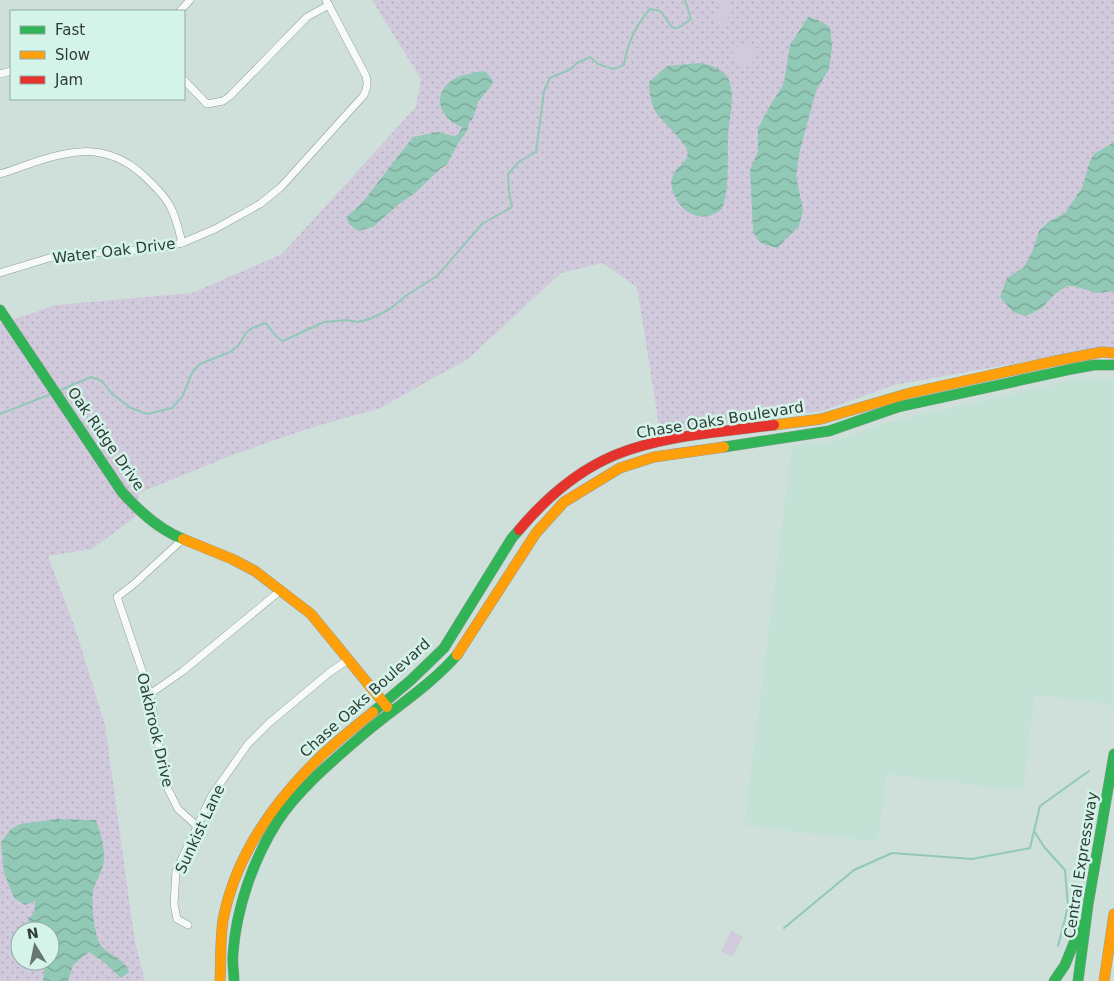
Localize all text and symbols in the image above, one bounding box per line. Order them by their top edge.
legend [10,10,185,100]
text: Fast [55,21,85,39]
text: Slow [55,46,90,64]
text: Jam [54,71,83,89]
street label: Water Oak Drive [52,235,176,267]
street label: Oak Ridge Drive [64,384,148,494]
street label: Chase Oaks Boulevard [635,398,805,442]
street label: Chase Oaks Boulevard [296,635,434,761]
street label: Oakbrook Drive [133,671,177,789]
street label: Sunkist Lane [172,782,228,876]
street label: Central Expressway [1061,790,1102,940]
north arrow [10,921,60,971]
text: N [26,924,40,942]

